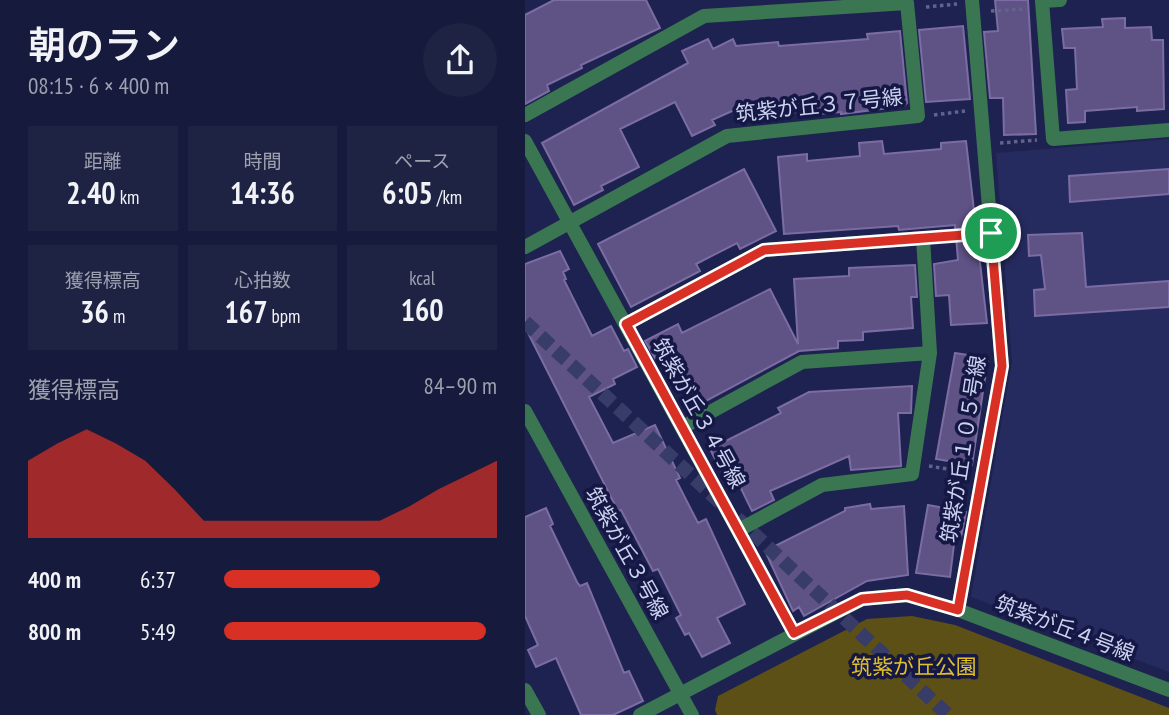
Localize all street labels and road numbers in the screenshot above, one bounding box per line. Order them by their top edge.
street label: 筑紫が丘３７号線 [734,83,904,127]
street label: 筑紫が丘３４号線 [646,333,752,493]
street label: 筑紫が丘１０５号線 [935,354,991,544]
street label: 筑紫が丘３号線 [580,482,674,624]
street label: 筑紫が丘４号線 [992,589,1138,667]

